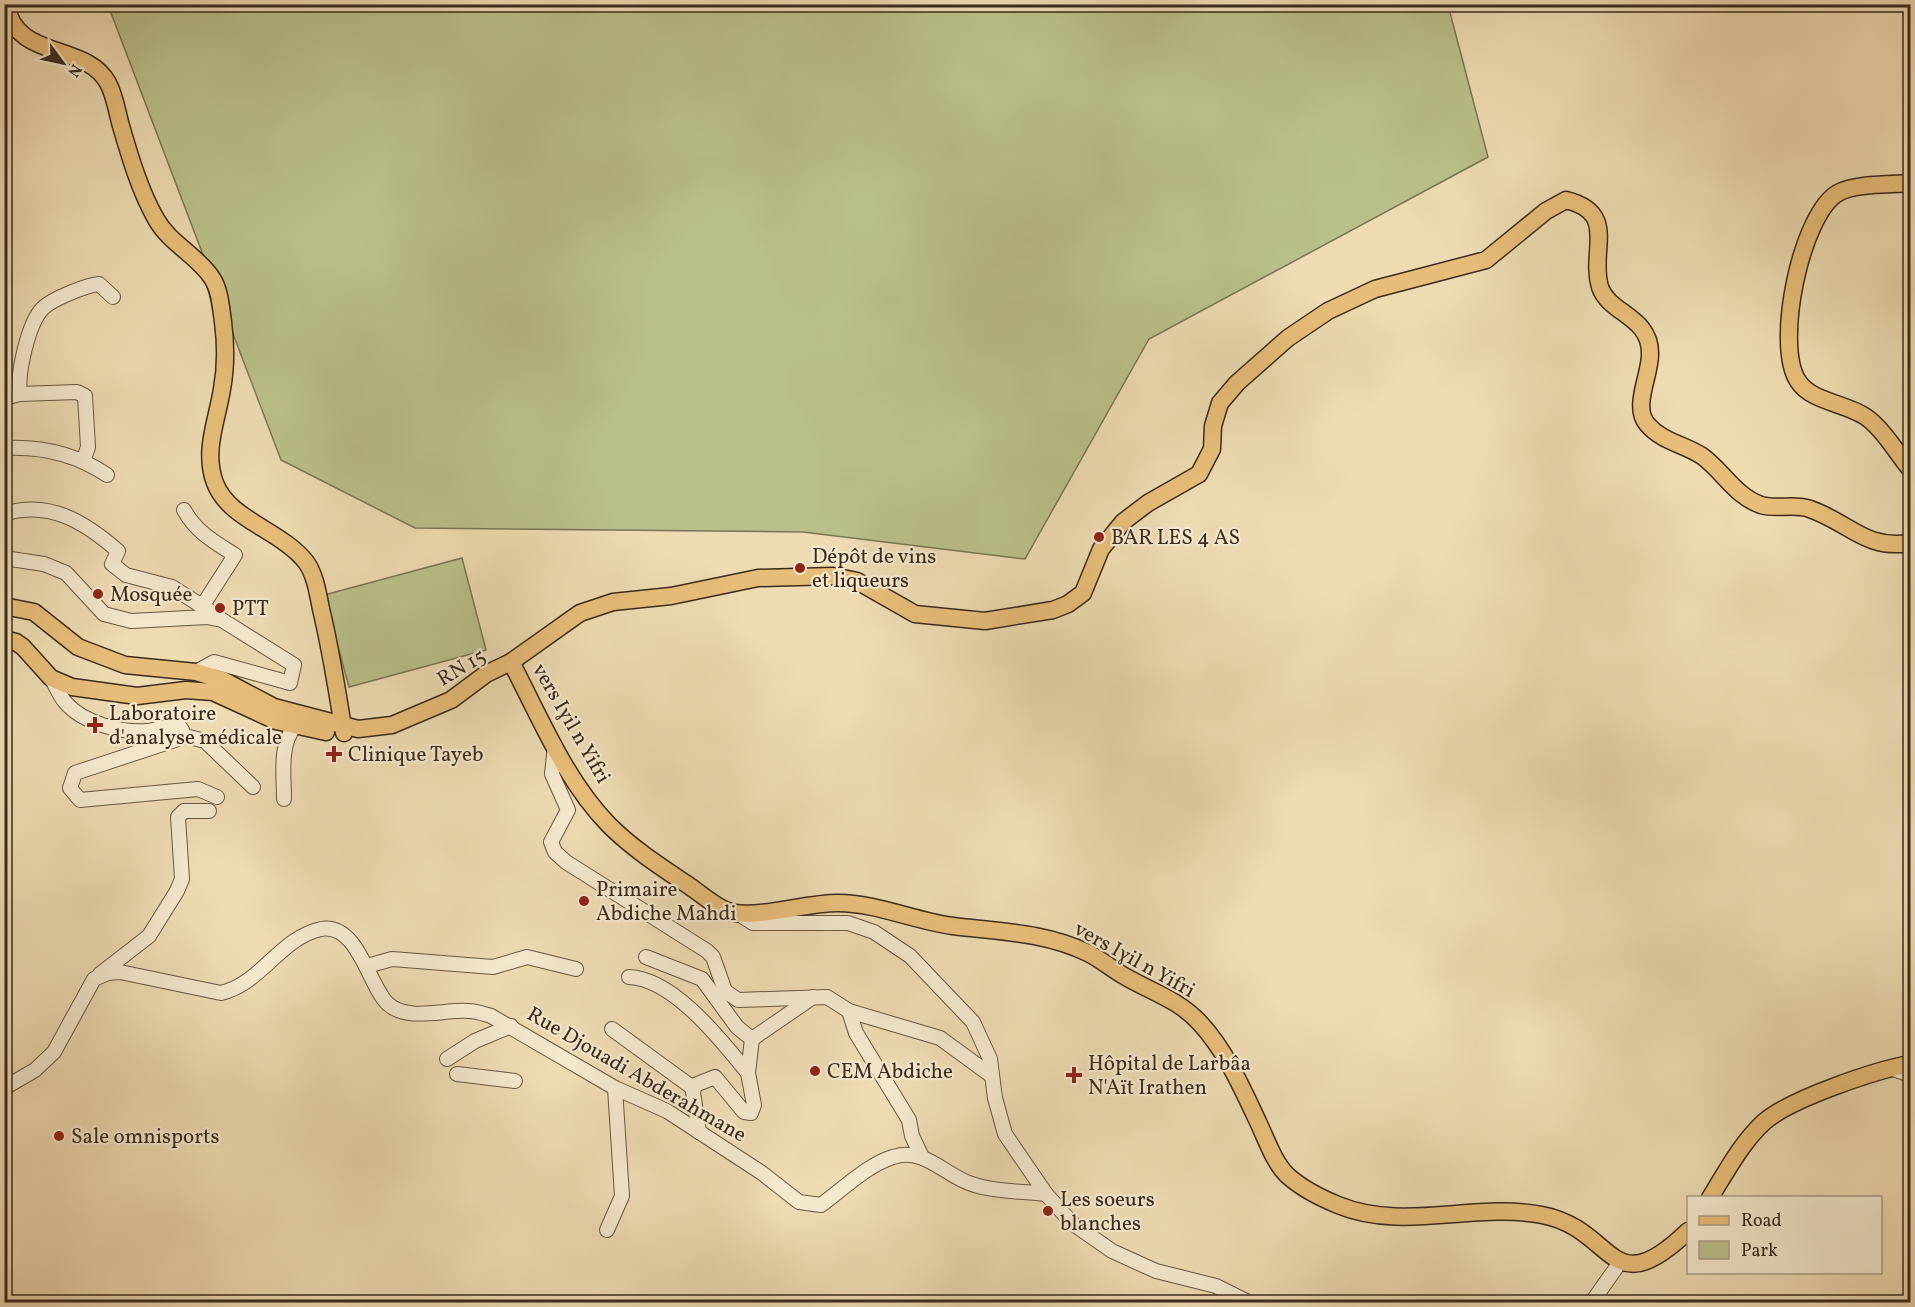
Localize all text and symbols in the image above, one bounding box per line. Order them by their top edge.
north arrow [33,33,93,93]
text: N [61,59,86,81]
place label: BAR LES 4 AS [1111,524,1240,553]
marker: BAR LES 4 AS [1092,530,1106,544]
place label: Dépôt de vins et liqueurs [812,543,936,596]
marker: Dépôt de vins et liqueurs [793,561,807,575]
place label: Mosquée [110,581,193,610]
marker: Mosquée [91,587,105,601]
place label: PTT [232,595,269,624]
marker: PTT [213,601,227,615]
street label: RN 15 [432,642,492,694]
street label: vers Iγil n Yifri [525,658,617,789]
place label: Laboratoire d'analyse médicale [109,700,282,753]
marker: Laboratoire d'analyse médicale [86,716,104,734]
place label: Clinique Tayeb [348,741,483,770]
marker: Clinique Tayeb [325,745,343,763]
place label: Primaire Abdiche Mahdi [596,876,737,929]
marker: Primaire Abdiche Mahdi [577,894,591,908]
street label: vers Iγil n Yifri [1068,915,1200,1006]
street label: Rue Djouadi Abderahmane [521,1001,751,1150]
place label: Hôpital de Larbâa N'Aït Irathen [1088,1050,1251,1103]
place label: CEM Abdiche [827,1058,953,1087]
marker: CEM Abdiche [808,1064,822,1078]
marker: Hôpital de Larbâa N'Aït Irathen [1065,1066,1083,1084]
place label: Sale omnisports [71,1123,219,1152]
marker: Sale omnisports [52,1129,66,1143]
place label: Les soeurs blanches [1060,1186,1155,1239]
legend [1687,1196,1882,1274]
marker: Les soeurs blanches [1041,1204,1055,1218]
text: Road [1741,1209,1782,1234]
text: Park [1741,1239,1778,1264]

